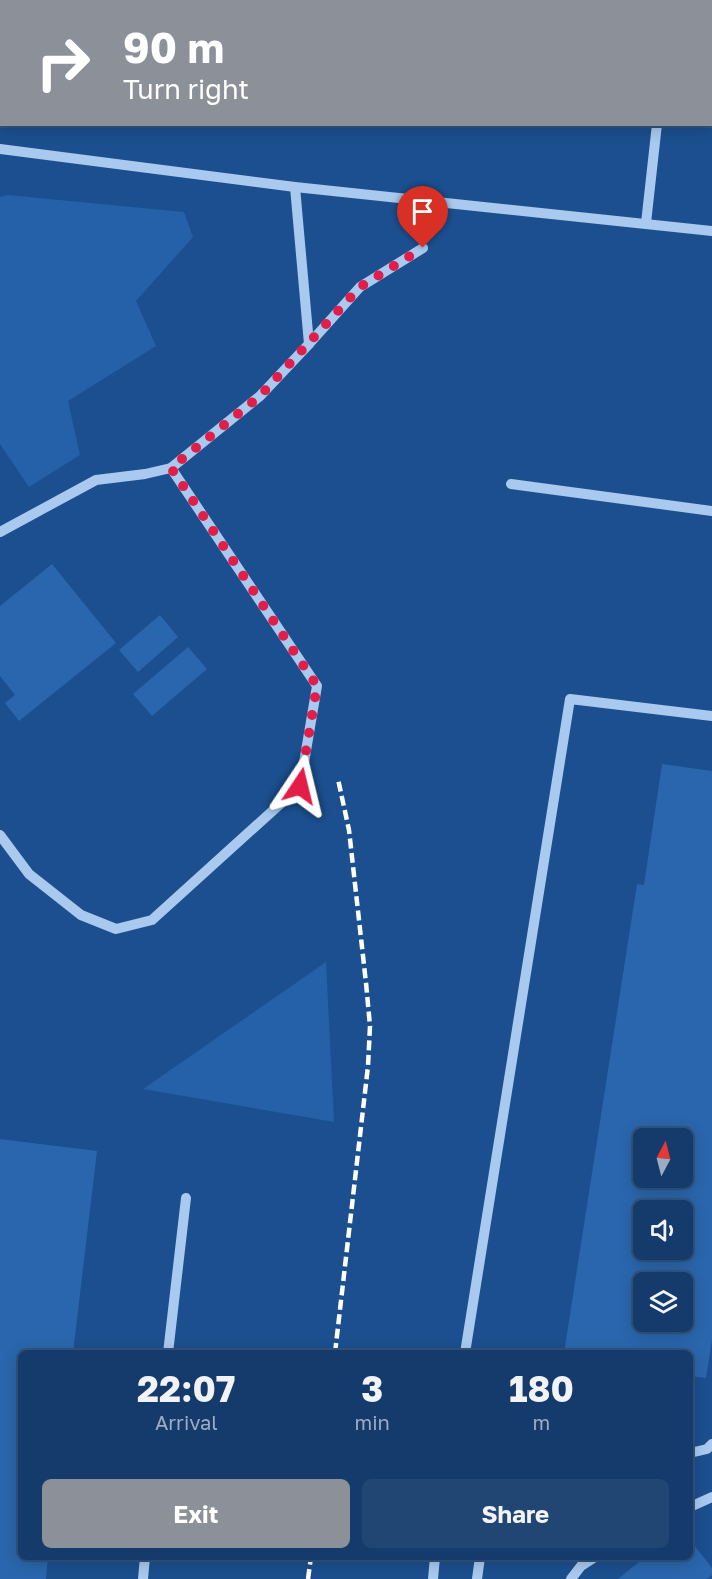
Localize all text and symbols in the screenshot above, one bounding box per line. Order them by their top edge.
text: 90 m [123,22,224,72]
icon: right [24,24,102,102]
text: Turn right [123,73,249,105]
pin [397,186,448,248]
icon: arrive [406,195,439,228]
position arrow [268,754,332,818]
north arrow [633,1128,693,1188]
map controls [633,1128,693,1332]
button: sound [633,1200,693,1260]
button: layers [633,1272,693,1332]
text: 22:07 [137,1367,236,1410]
text: 3 [361,1367,383,1410]
text: 180 [509,1367,574,1410]
text: Arrival [155,1410,218,1434]
text: min [355,1410,390,1434]
text: m [533,1410,550,1434]
button: Exit [42,1479,350,1548]
button: Share [362,1479,669,1548]

